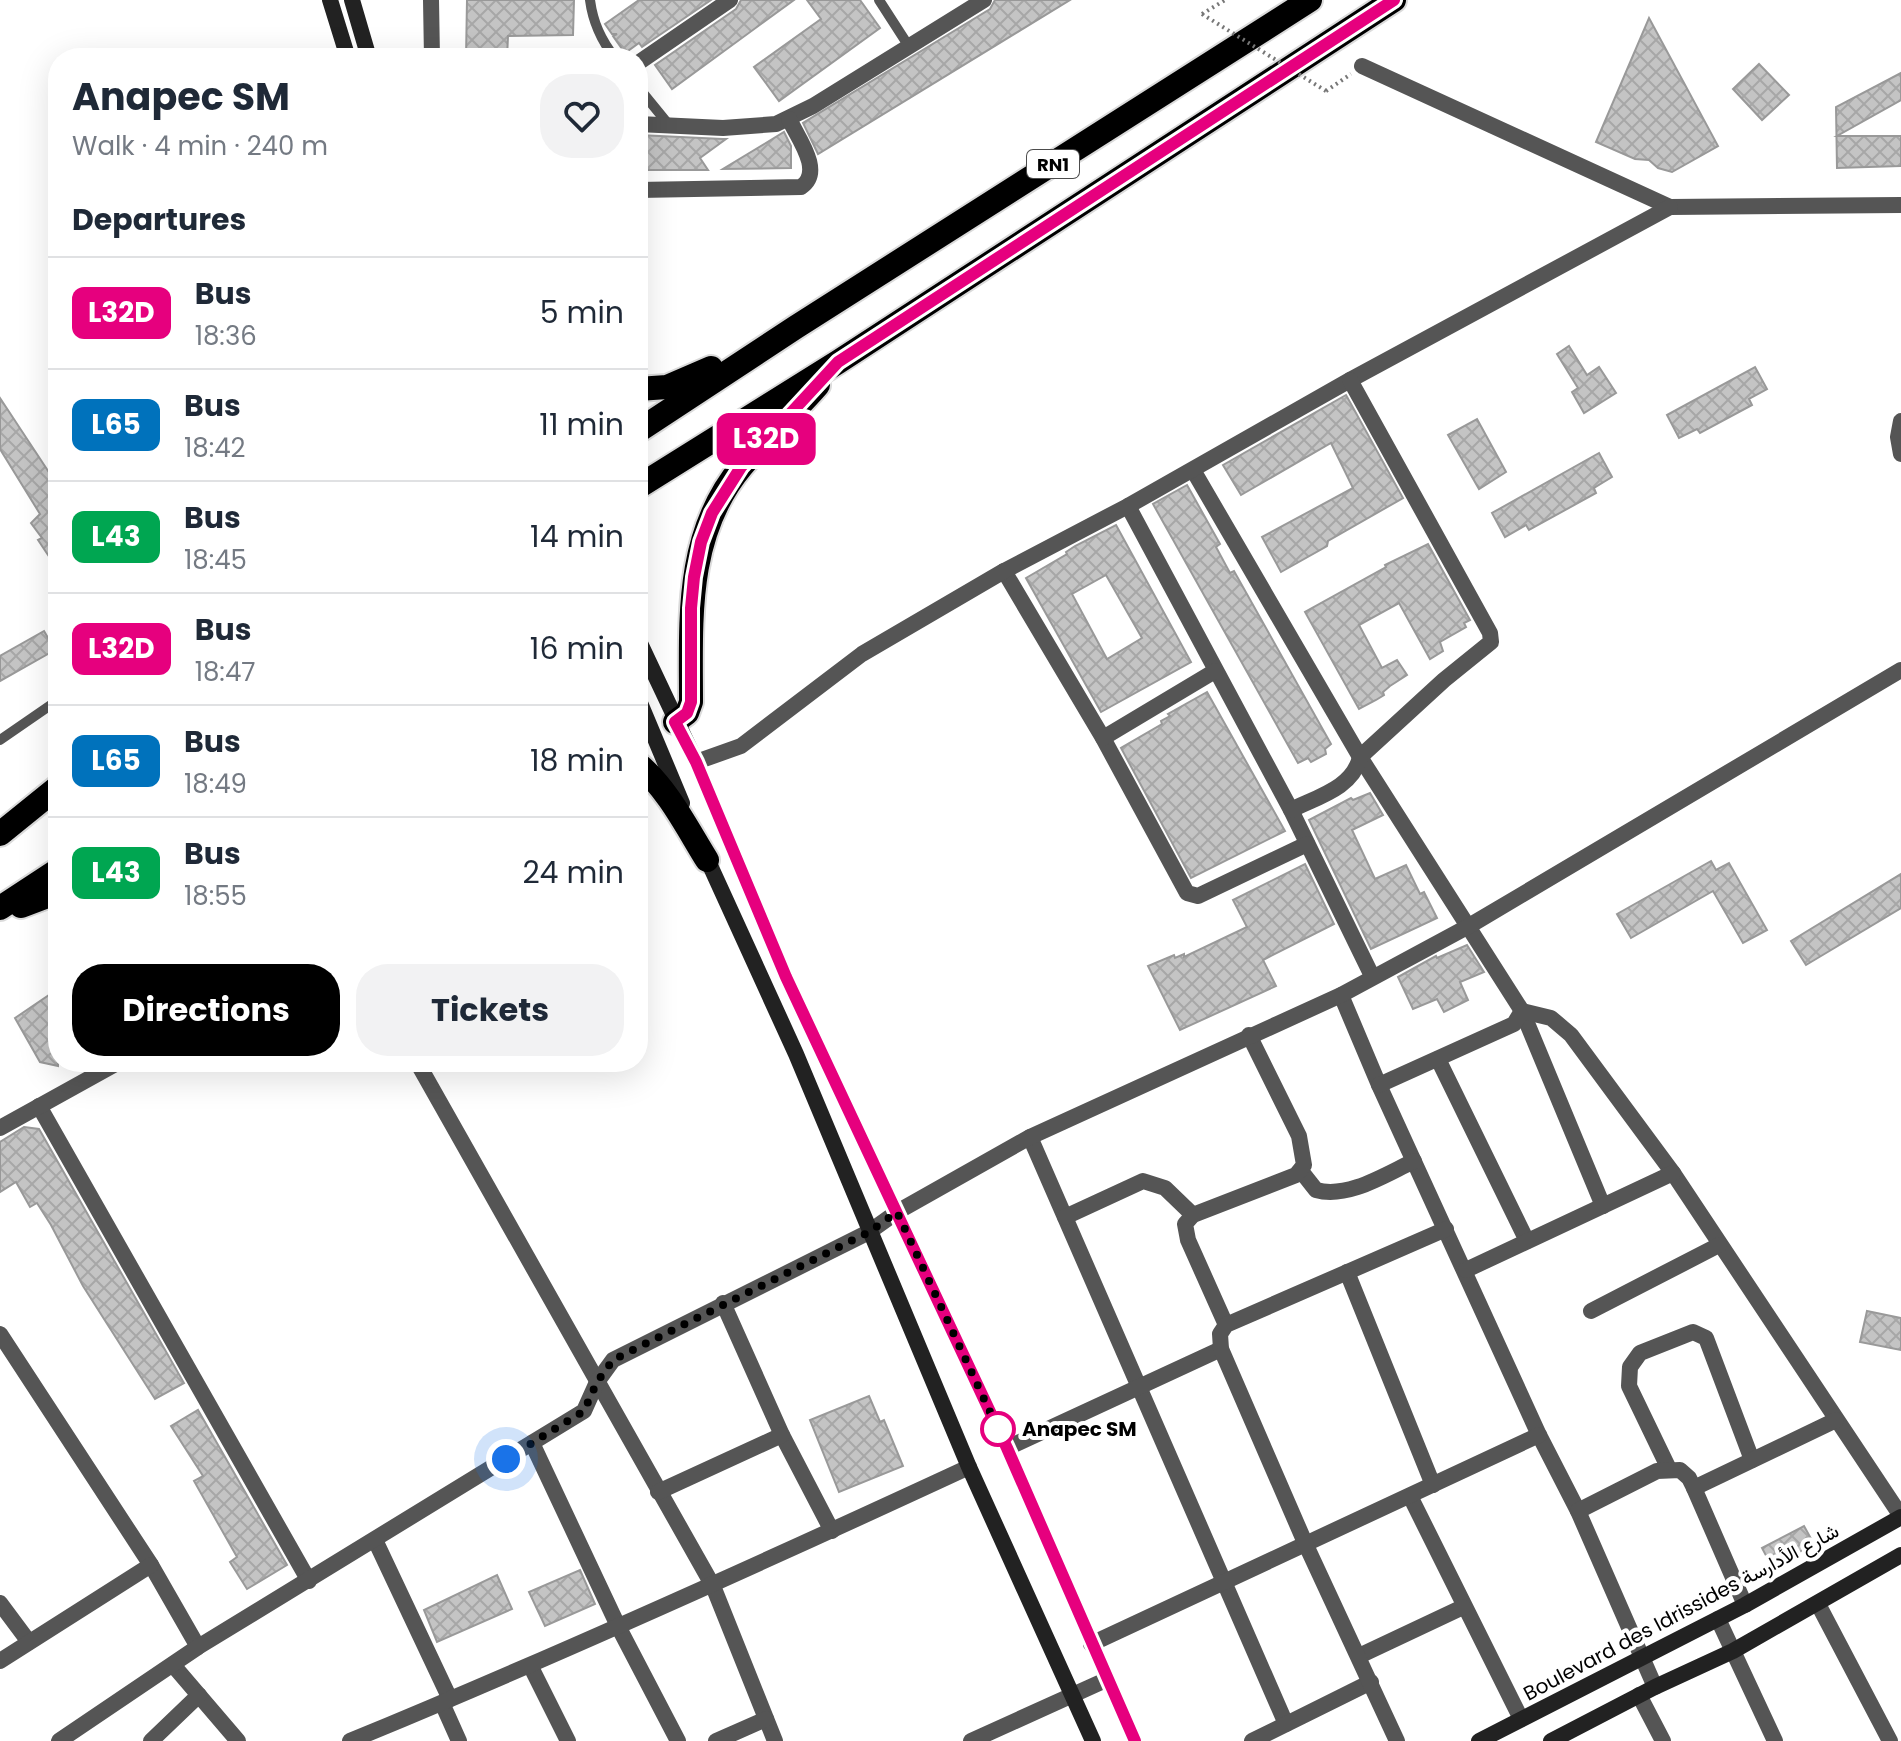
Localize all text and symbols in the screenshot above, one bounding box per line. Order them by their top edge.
text: Anapec SM [72,70,290,123]
button: heart [540,74,624,158]
text: Walk · 4 min · 240 m [72,128,328,164]
road number: RN1 [1027,150,1079,178]
text: Departures [72,198,246,241]
text: Bus [195,272,251,315]
text: 5 min [540,291,624,334]
text: L32D [88,293,155,332]
text: 18:36 [195,318,257,354]
text: Bus [184,384,241,427]
text: 11 min [539,403,624,446]
text: L65 [91,405,141,444]
line badge: L32D [710,413,822,465]
text: L32D [733,419,799,458]
text: 18:42 [184,430,246,466]
text: Bus [184,496,241,539]
text: 14 min [530,515,624,558]
text: L43 [91,517,141,556]
text: 18:45 [184,542,247,578]
text: Bus [195,608,251,651]
text: 16 min [530,627,624,670]
text: L32D [88,629,155,668]
text: 18:47 [195,654,255,690]
text: Bus [184,720,241,763]
text: 18 min [530,739,624,782]
text: L65 [91,741,141,780]
text: 18:49 [184,766,247,802]
text: Bus [184,832,241,875]
text: 24 min [522,851,624,894]
text: L43 [91,853,141,892]
text: 18:55 [184,878,247,914]
button: Directions [72,964,340,1056]
button: Tickets [356,964,624,1056]
marker: Anapec SM [981,1412,1015,1446]
place label: Anapec SM [1022,1415,1137,1443]
your location [486,1439,526,1479]
street label: Boulevard des Idrissides شارع الأدارسة [1518,1517,1844,1707]

